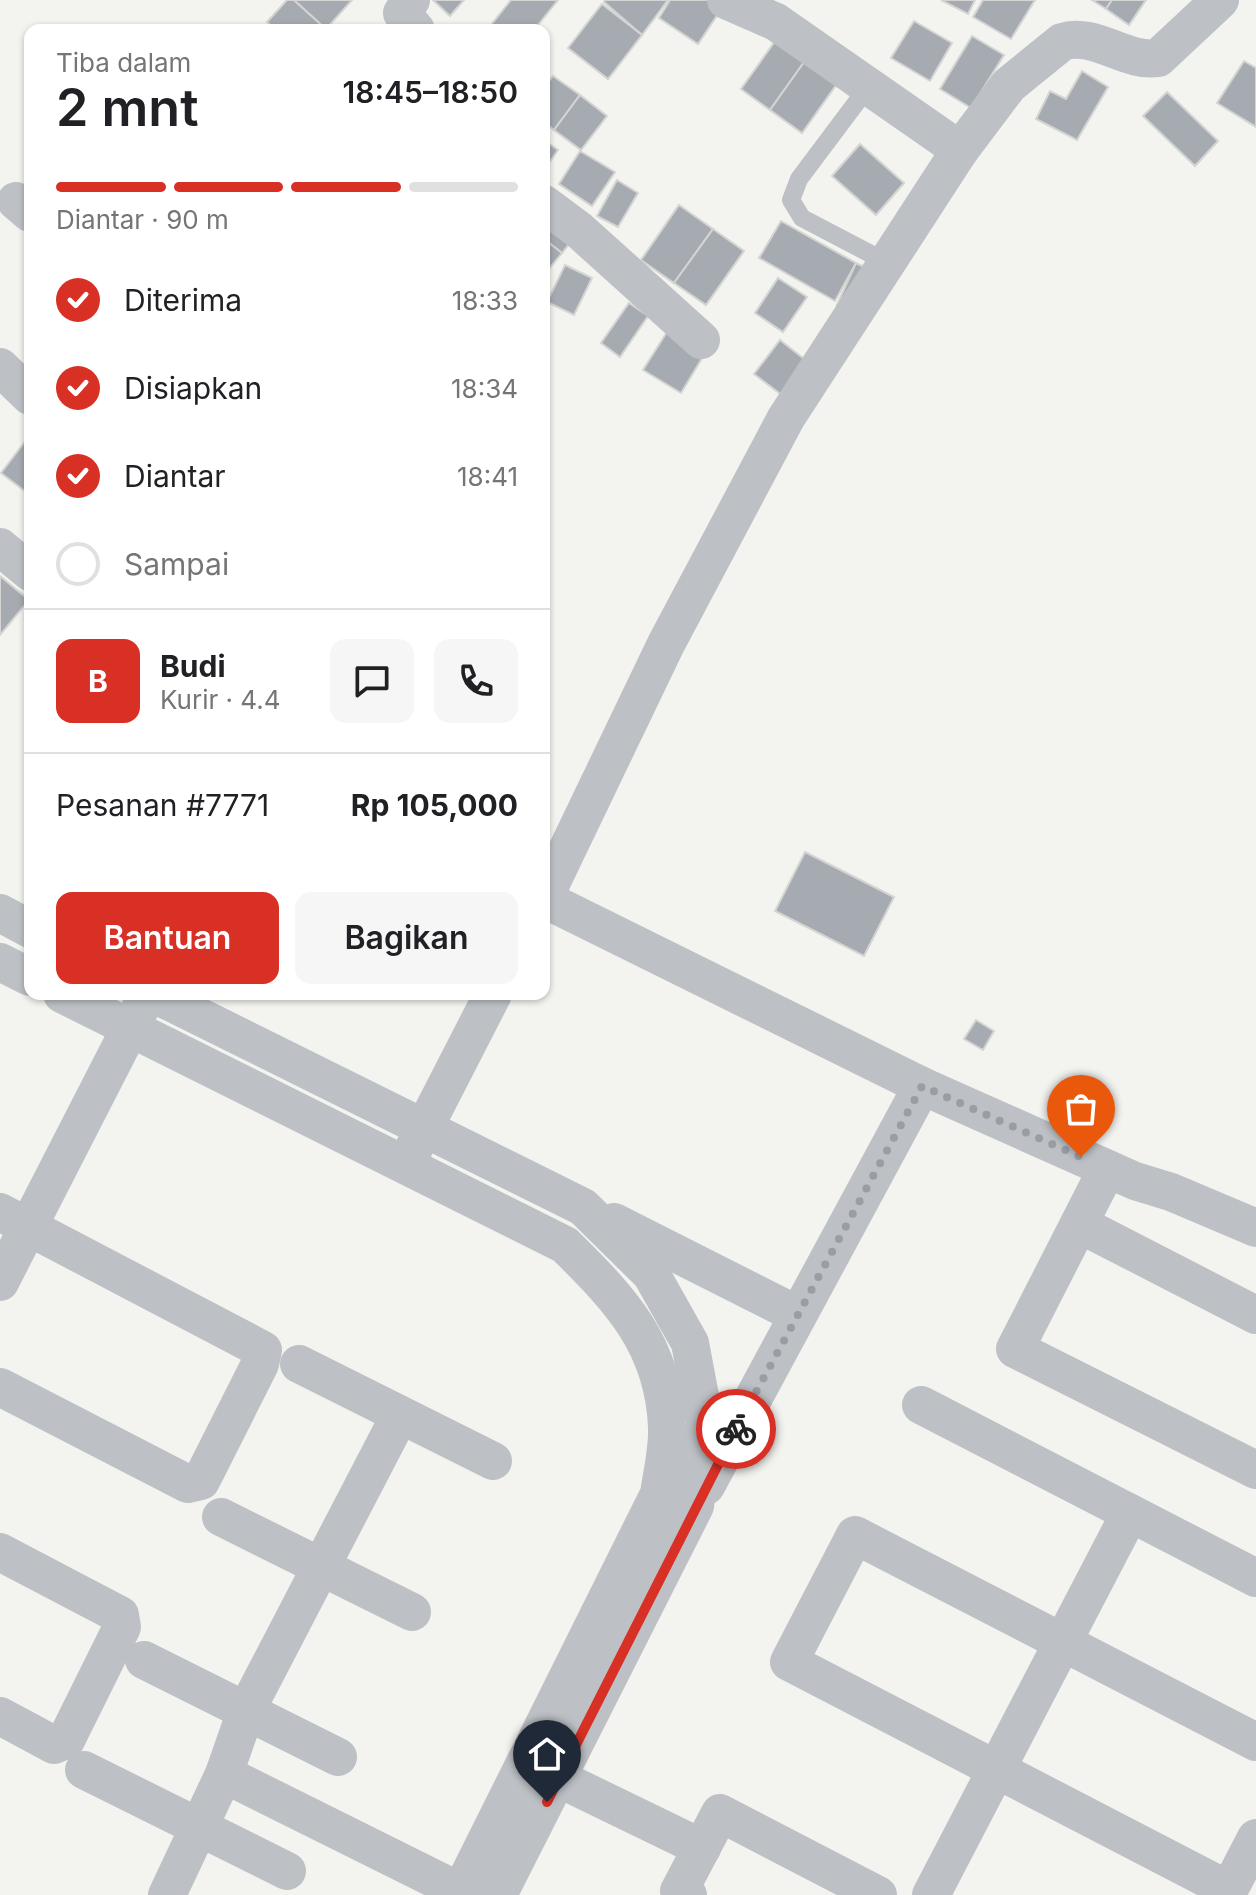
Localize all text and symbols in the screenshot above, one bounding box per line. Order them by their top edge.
text: Tiba dalam [56,47,191,78]
text: 18:45–18:50 [343,74,518,110]
text: 2 mnt [56,76,199,139]
text: Diantar · 90 m [56,204,229,235]
icon: check [56,278,100,322]
text: Diterima [124,282,242,318]
text: 18:33 [452,285,518,316]
icon: check [56,366,100,410]
text: Disiapkan [124,370,262,406]
text: 18:34 [451,373,518,404]
icon: check [56,454,100,498]
text: Diantar [124,458,226,494]
text: 18:41 [457,461,518,492]
text: Sampai [124,546,229,582]
button: chat [330,639,414,723]
button: phone [434,639,518,723]
text: Budi [160,648,226,684]
text: B [88,663,108,699]
text: Kurir · 4.4 [160,684,281,715]
text: Pesanan #7771 [56,787,269,823]
text: Rp 105,000 [351,787,518,823]
button: Bantuan [56,892,279,984]
button: Bagikan [295,892,518,984]
pin [1047,1075,1115,1157]
icon: bag [1059,1087,1103,1131]
courier [696,1389,776,1469]
icon: bike [714,1407,758,1451]
pin [513,1720,581,1802]
icon: home [525,1732,569,1776]

